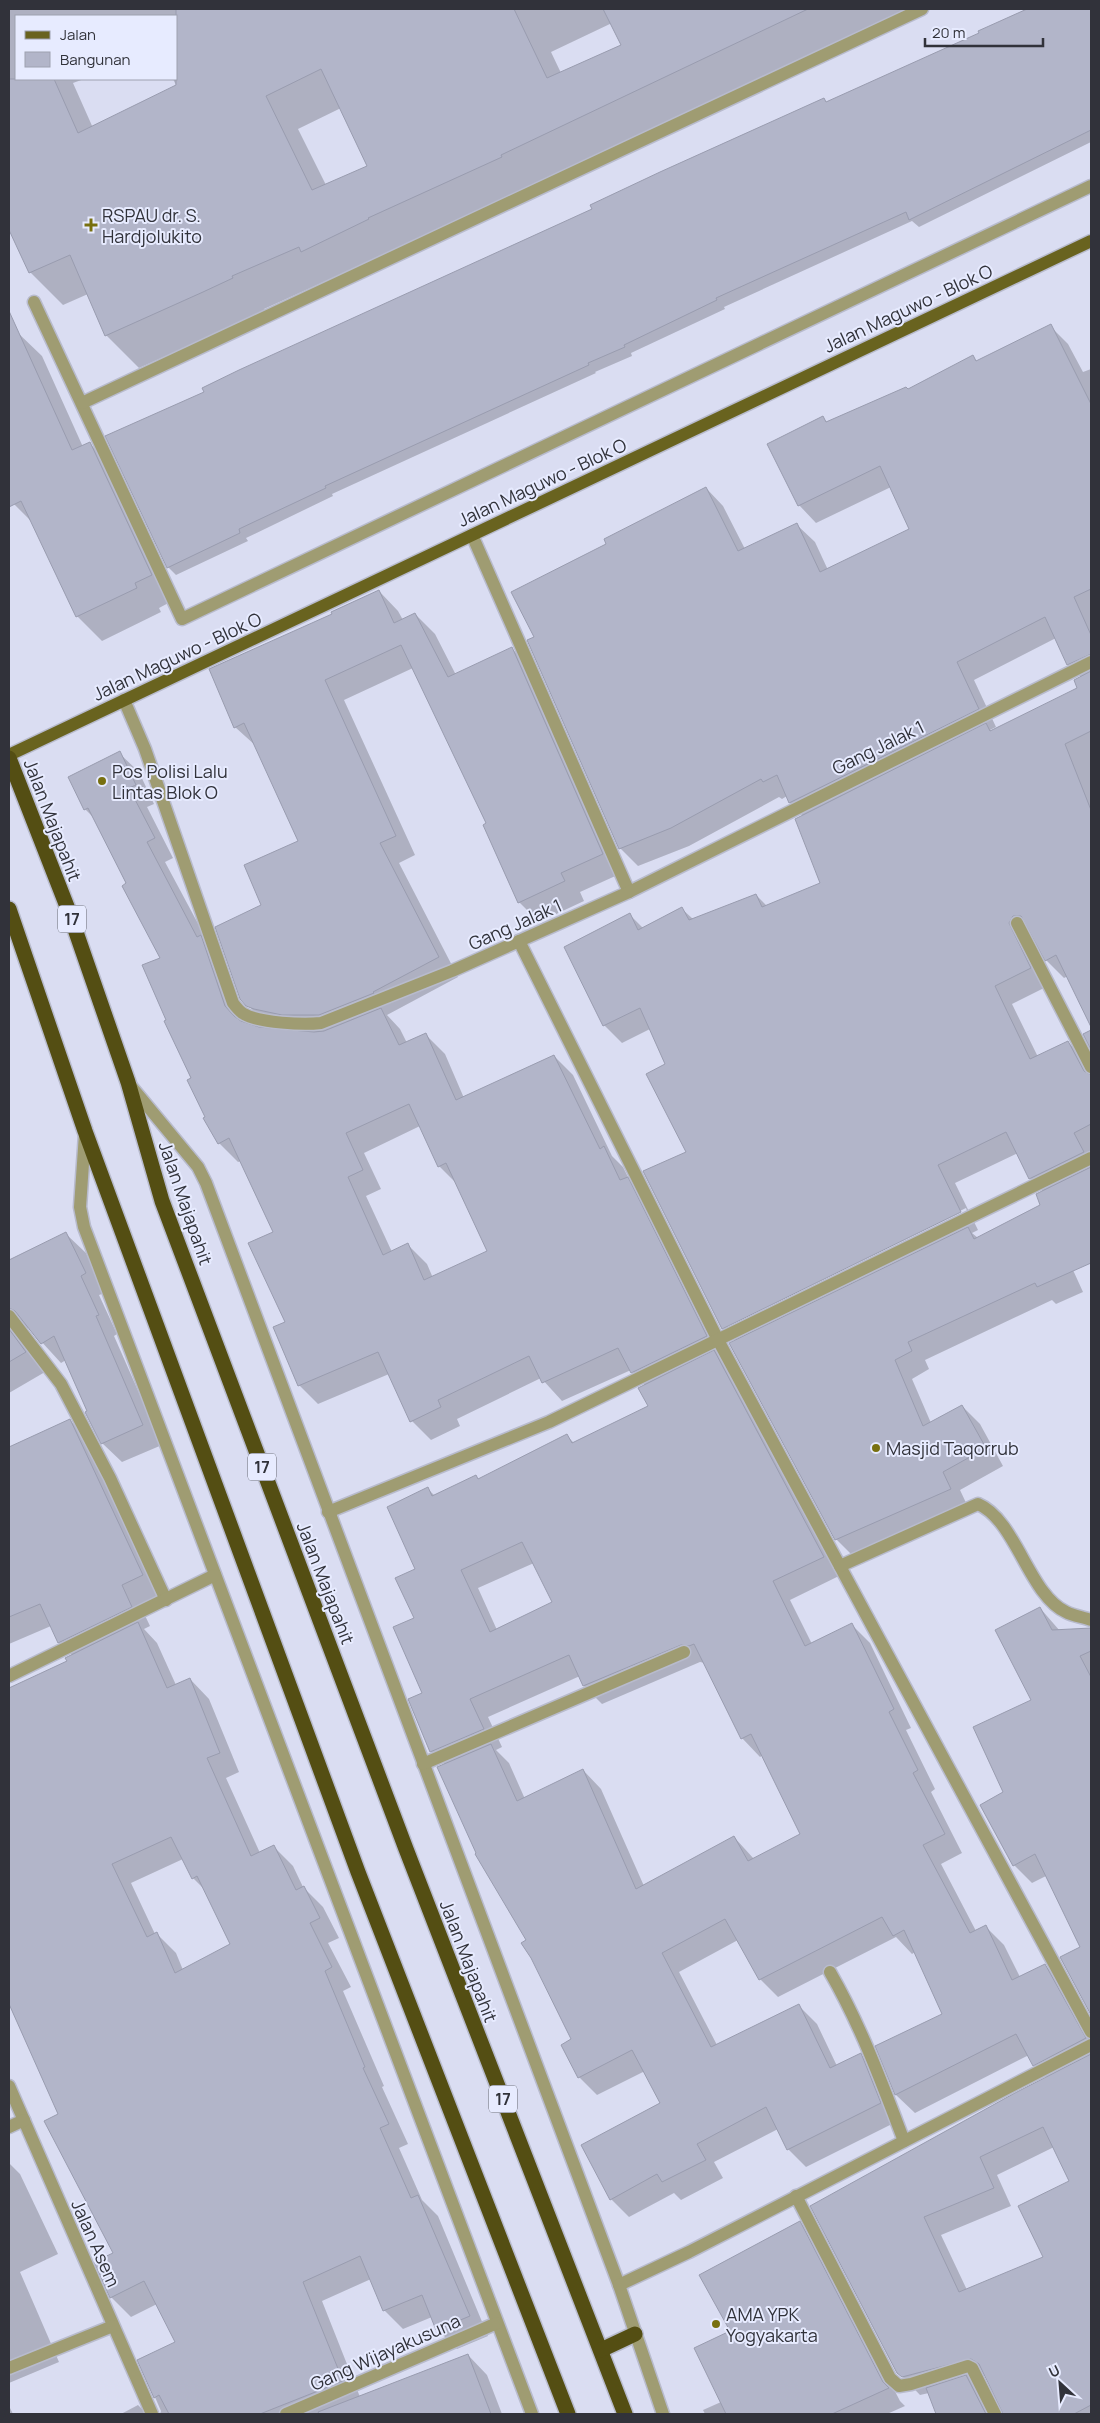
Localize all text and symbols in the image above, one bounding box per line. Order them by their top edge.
legend [15,15,178,80]
scale bar [925,15,1042,47]
text: 20 m [932,22,965,43]
text: Jalan [60,24,96,45]
text: Bangunan [60,49,130,70]
place label: RSPAU dr. S. Hardjolukito [102,203,202,248]
marker: RSPAU dr. S. Hardjolukito [84,218,98,232]
street label: Jalan Maguwo - Blok O [820,258,996,358]
street label: Jalan Maguwo - Blok O [454,432,630,532]
street label: Jalan Maguwo - Blok O [89,606,265,706]
street label: Gang Jalak 1 [828,714,928,780]
street label: Jalan Majapahit [19,755,87,885]
place label: Pos Polisi Lalu Lintas Blok O [112,759,228,804]
marker: Pos Polisi Lalu Lintas Blok O [96,775,108,787]
street label: Gang Jalak 1 [465,893,565,955]
road number: 17 [58,906,86,932]
street label: Jalan Majapahit [154,1138,218,1268]
place label: Masjid Taqorrub [886,1436,1019,1460]
marker: Masjid Taqorrub [870,1442,882,1454]
road number: 17 [248,1454,276,1480]
street label: Jalan Majapahit [292,1518,360,1648]
street label: Jalan Majapahit [435,1896,503,2026]
road number: 17 [489,2086,517,2112]
street label: Jalan Asem [66,2196,126,2290]
place label: AMA YPK Yogyakarta [726,2302,818,2347]
street label: Gang Wijayakusuna [306,2308,464,2396]
marker: AMA YPK Yogyakarta [710,2318,722,2330]
north arrow [1035,2358,1085,2408]
text: U [1045,2360,1063,2382]

